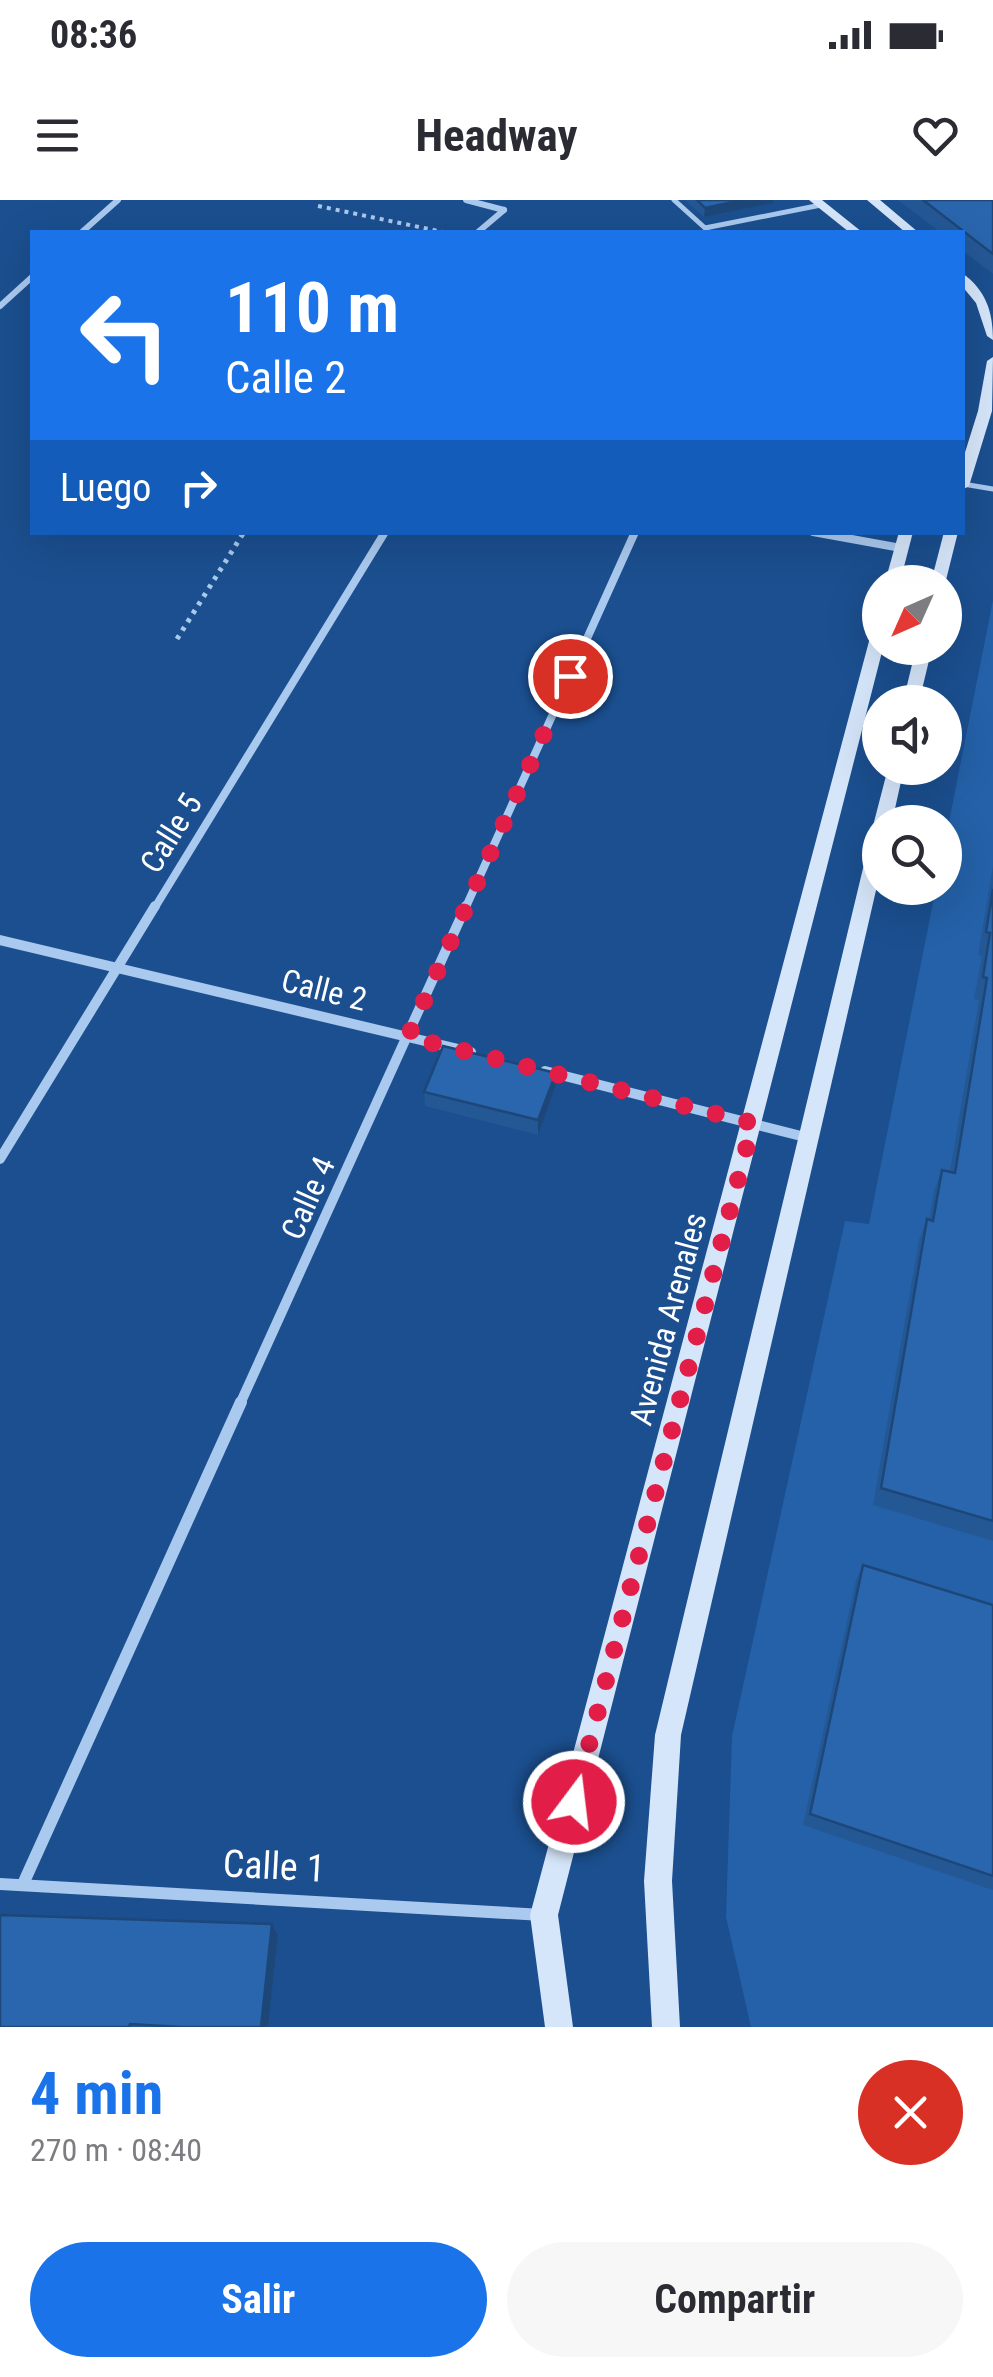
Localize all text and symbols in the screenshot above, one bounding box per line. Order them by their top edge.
text: 08:36 [50,13,137,57]
icon: menu [30,108,85,163]
icon: heart [908,108,963,163]
text: Headway [415,109,578,162]
text: 110 m [225,267,399,349]
icon: left [60,270,190,400]
text: Calle 2 [225,351,346,404]
icon: right [171,460,226,515]
text: Luego [60,466,151,510]
north arrow [862,565,962,665]
map controls [862,565,962,905]
pin [528,634,613,719]
icon: arrive [543,649,598,704]
button: sound [862,685,962,785]
street label: Calle 5 [132,786,210,880]
button: search [862,805,962,905]
street label: Calle 2 [278,961,370,1019]
street label: Calle 4 [273,1151,343,1245]
street label: Avenida Arenales [621,1209,715,1429]
position arrow [522,1750,626,1854]
street label: Calle 1 [222,1841,326,1891]
text: 4 min [30,2058,163,2129]
button: close [858,2060,963,2165]
text: 270 m · 08:40 [30,2131,202,2169]
button: Salir [30,2242,487,2357]
button: Compartir [507,2242,963,2357]

